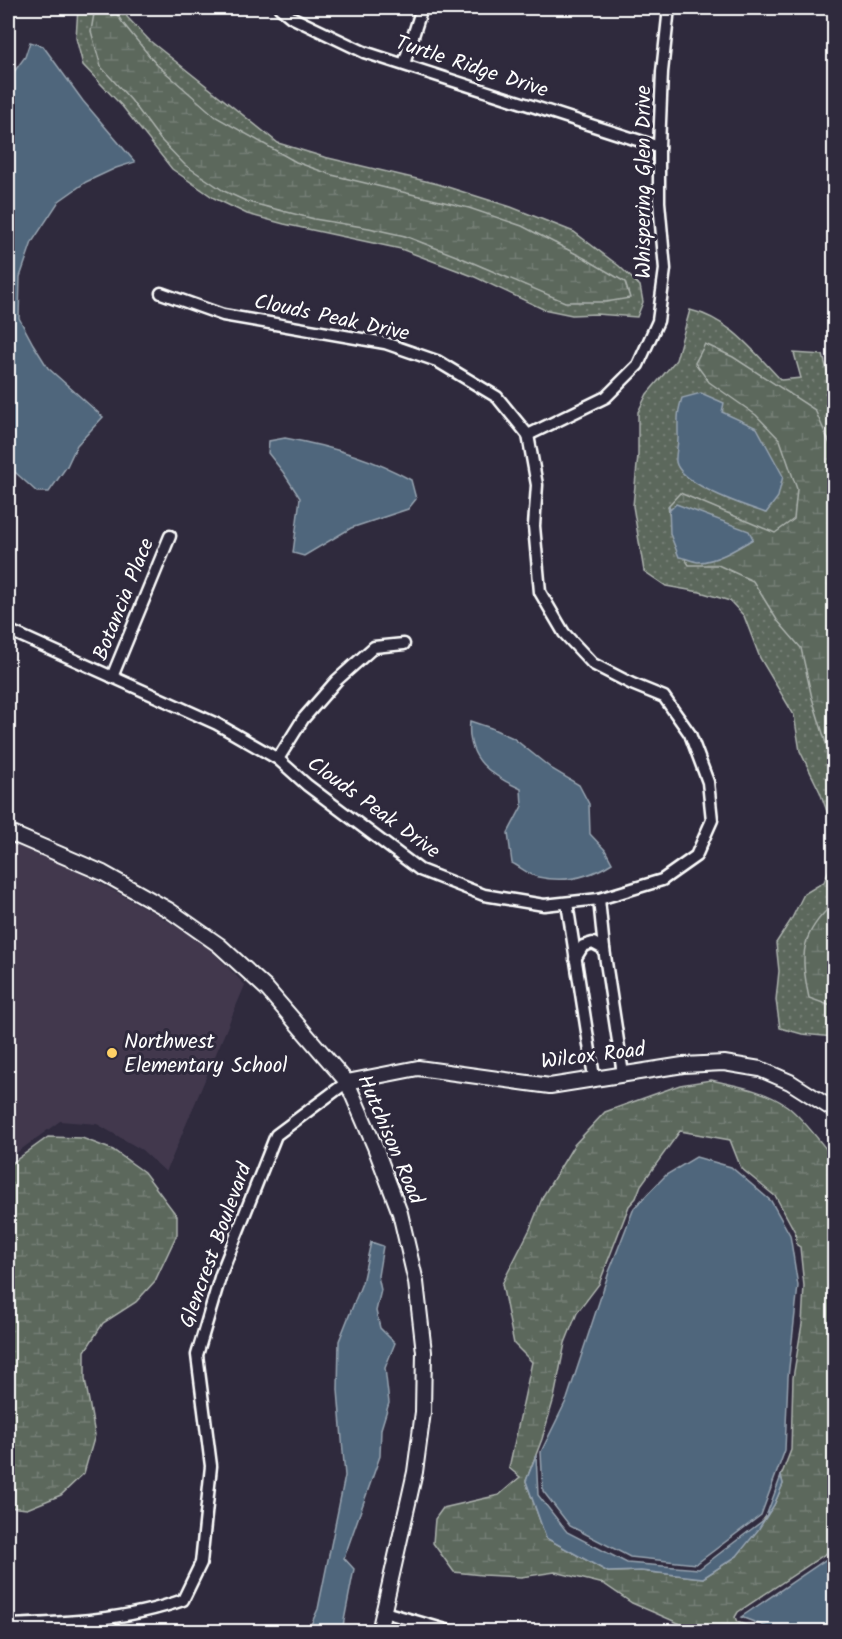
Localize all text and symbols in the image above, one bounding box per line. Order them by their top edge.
street label: Turtle Ridge Drive [391,27,553,108]
street label: Whispering Glen Drive [628,85,661,279]
street label: Clouds Peak Drive [251,286,413,351]
street label: Botancia Place [85,533,164,666]
street label: Clouds Peak Drive [300,748,447,868]
place label: Northwest Elementary School [124,1026,287,1083]
street label: Wilcox Road [539,1034,648,1079]
marker: Northwest Elementary School [105,1046,119,1060]
street label: Hutchison Road [347,1070,432,1210]
street label: Glencrest Boulevard [171,1158,262,1333]

